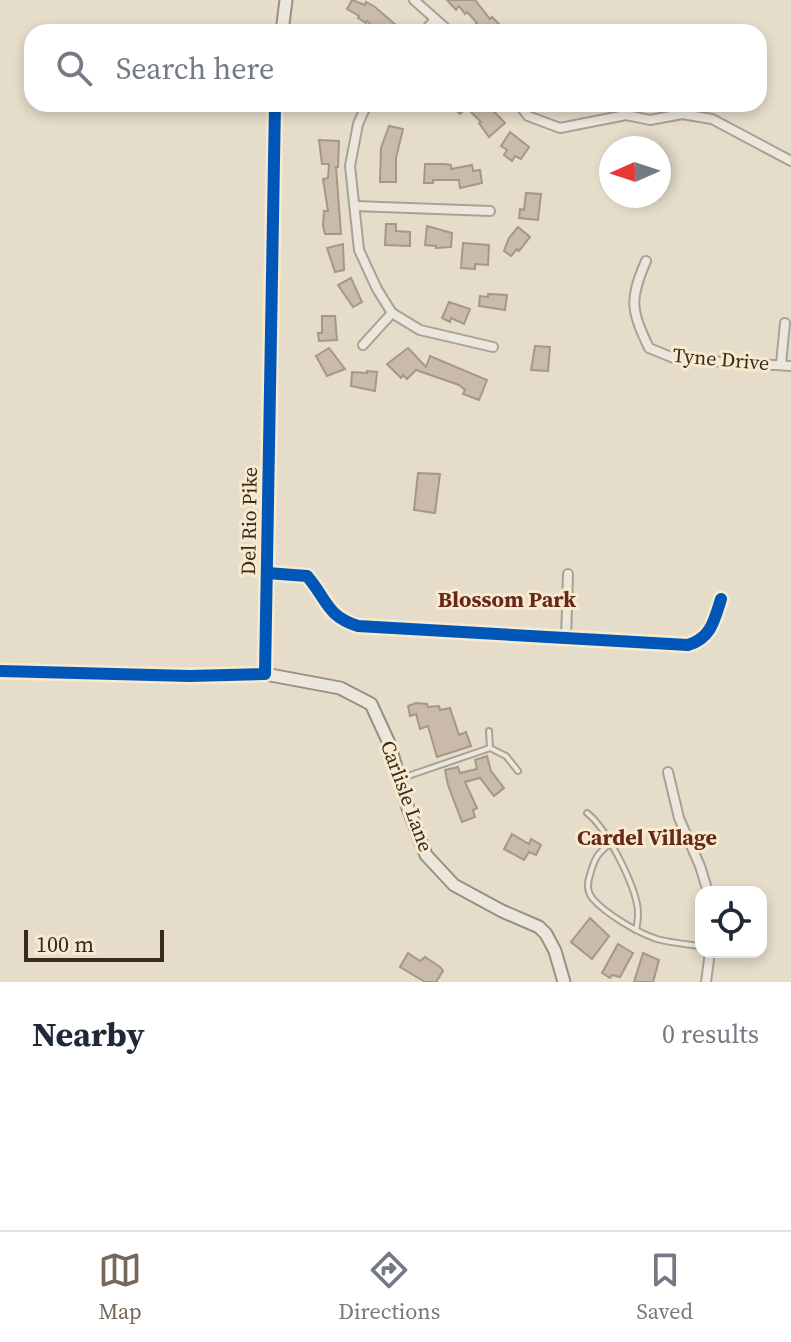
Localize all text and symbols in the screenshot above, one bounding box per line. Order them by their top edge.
search box [24,24,767,112]
icon: search [52,46,96,90]
text: Search here [116,48,274,89]
north arrow [599,136,671,208]
street label: Tyne Drive [672,341,770,377]
street label: Del Rio Pike [234,467,264,575]
district label: Blossom Park [438,584,577,614]
street label: Carlisle Lane [374,736,440,856]
district label: Cardel Village [577,822,717,852]
map controls [695,886,767,958]
button: locate [695,886,767,958]
scale bar [24,926,164,962]
text: 100 m [36,929,94,959]
text: Nearby [32,1011,145,1057]
text: 0 results [662,1016,759,1052]
tab: Map [98,1248,142,1326]
tab: Directions [338,1248,440,1326]
tab: Saved [636,1248,693,1326]

